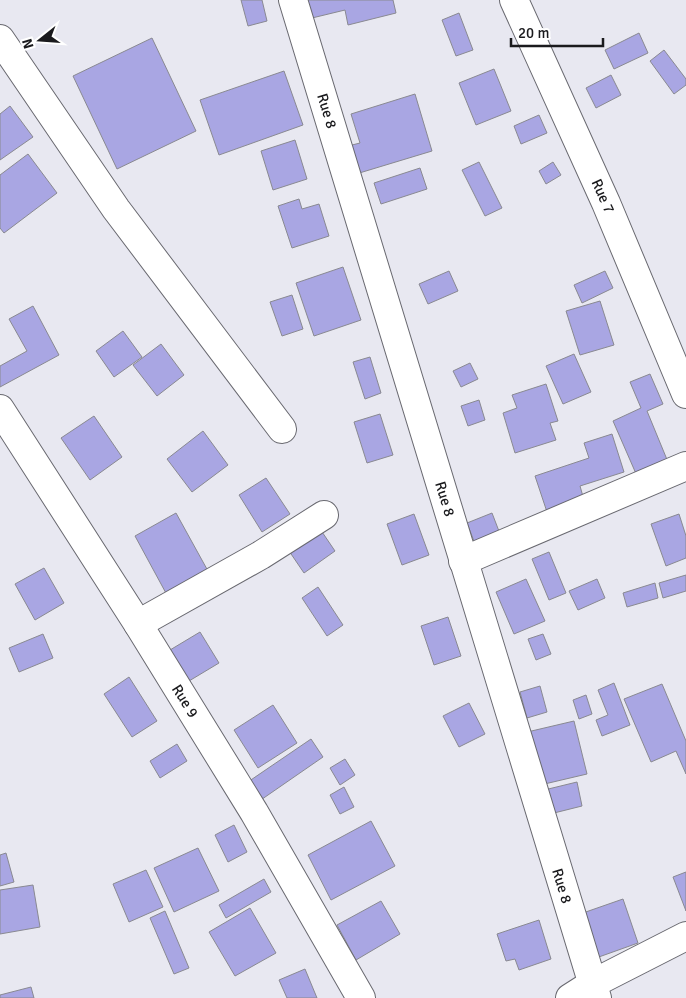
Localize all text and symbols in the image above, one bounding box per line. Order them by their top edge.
north arrow [15,15,65,65]
scale bar [511,15,604,47]
text: 20 m [518,24,549,42]
text: N [18,37,38,51]
street label: Rue 8 [313,91,341,131]
street label: Rue 7 [588,176,618,216]
street label: Rue 8 [431,479,459,519]
street label: Rue 9 [168,681,202,721]
street label: Rue 8 [548,866,576,906]

